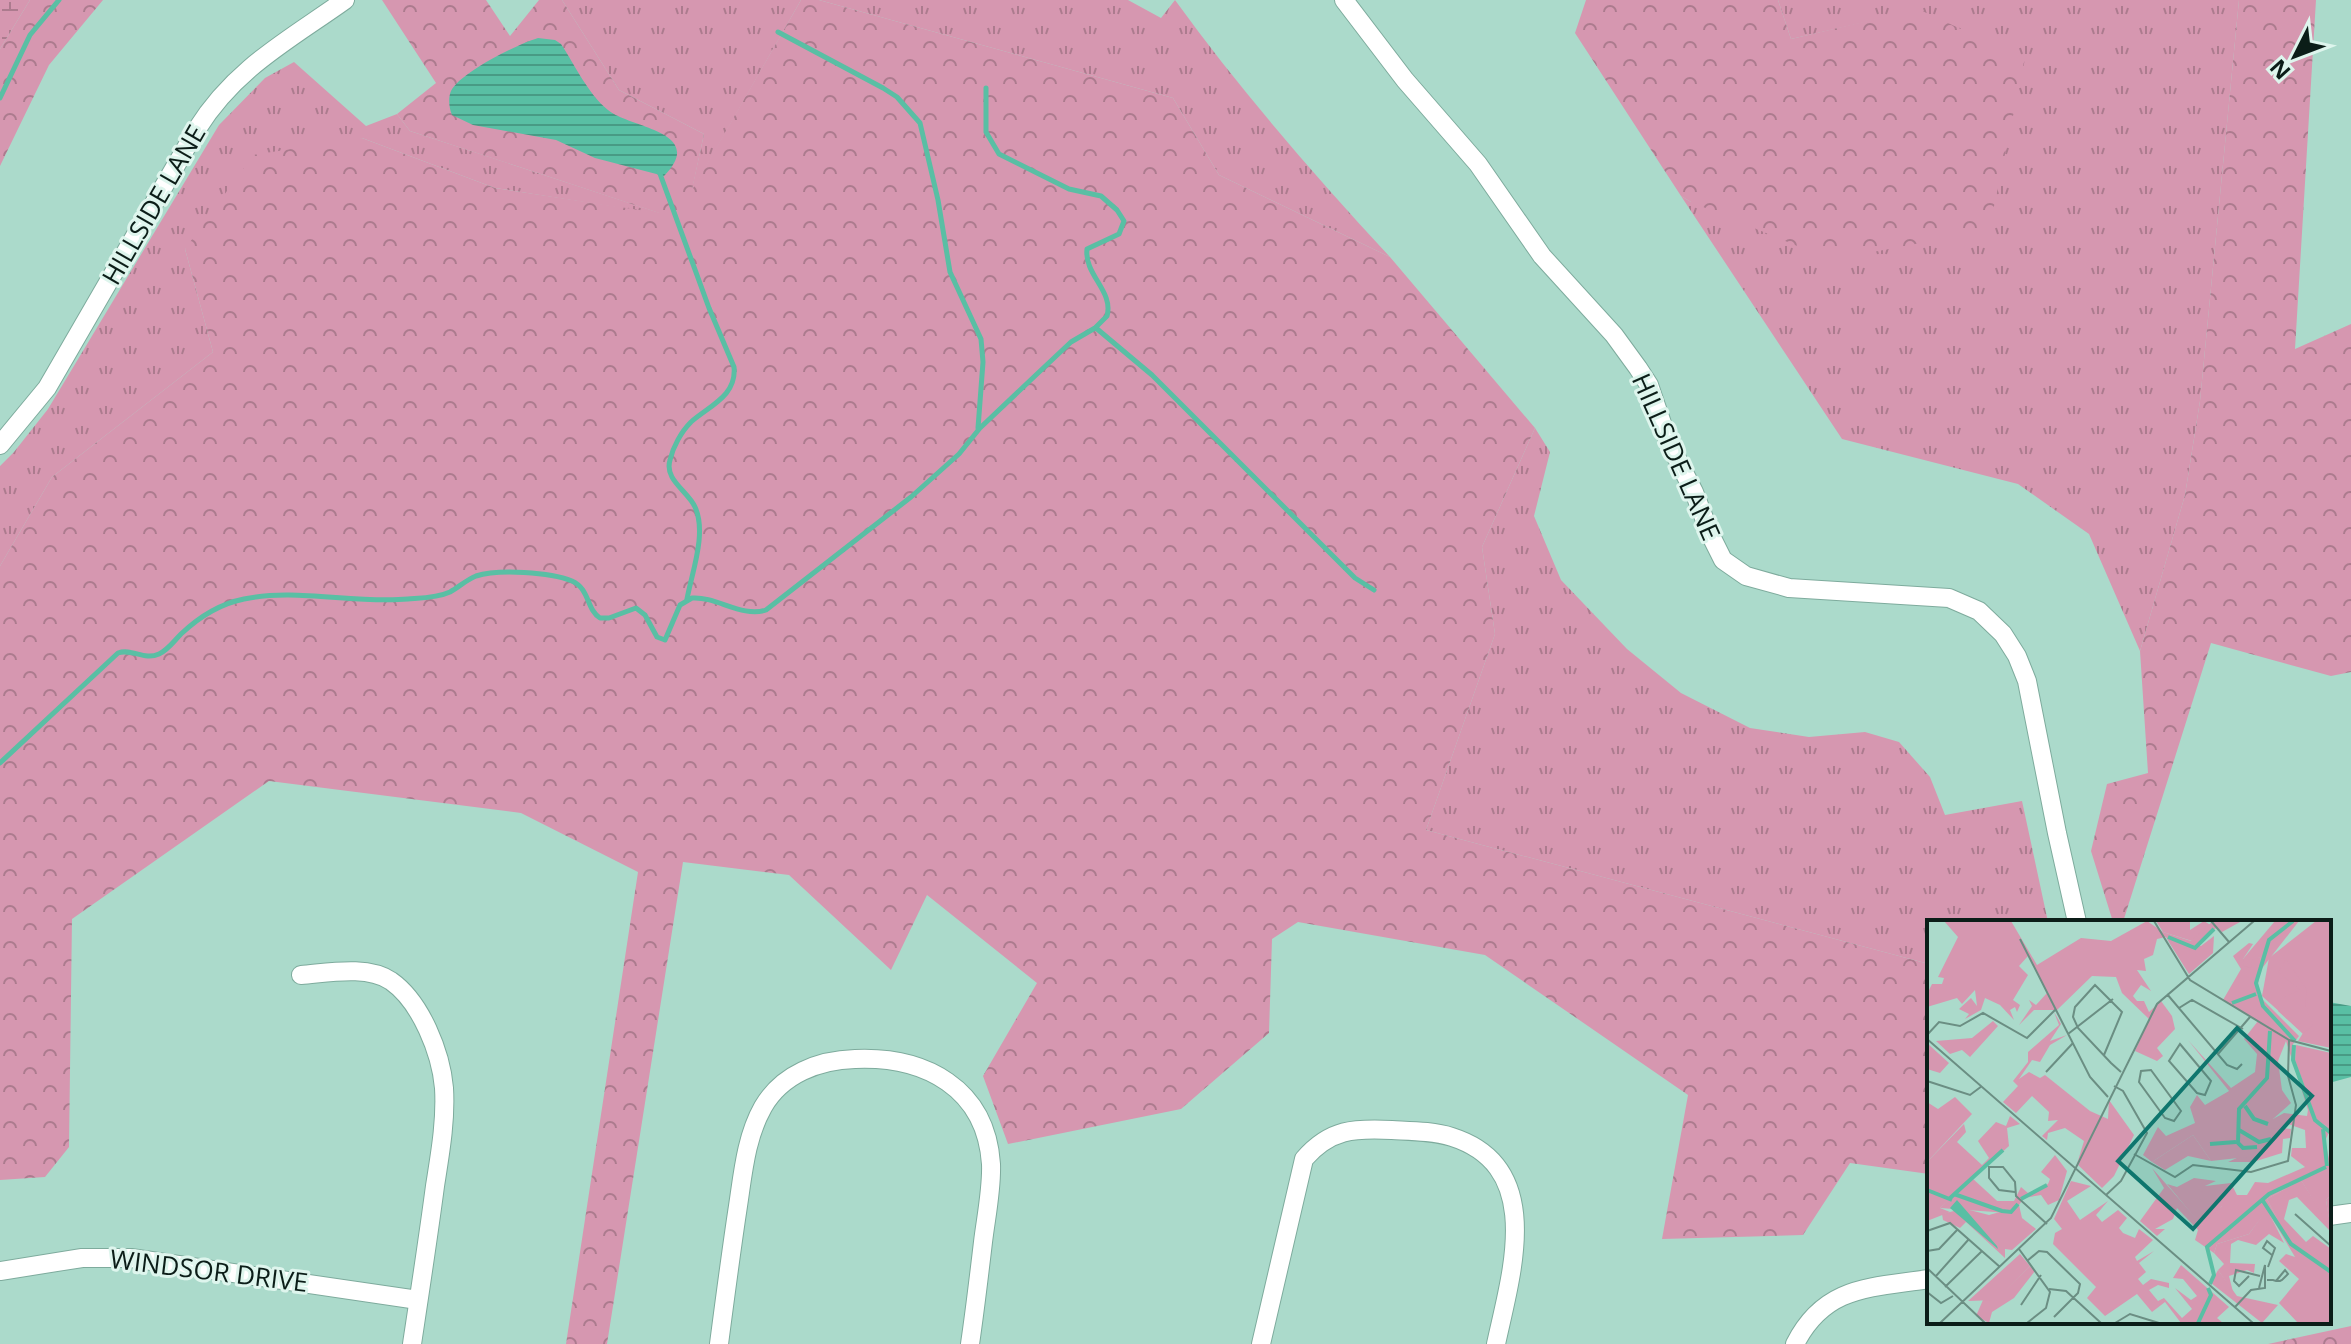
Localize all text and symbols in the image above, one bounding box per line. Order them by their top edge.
north arrow [2255,16,2335,96]
text: N [2262,53,2297,87]
street label: HILLSIDE LANE [93,118,214,291]
street label: HILLSIDE LANE [1624,367,1730,546]
inset map [1927,920,2331,1324]
street label: WINDSOR DRIVE [108,1240,310,1300]

